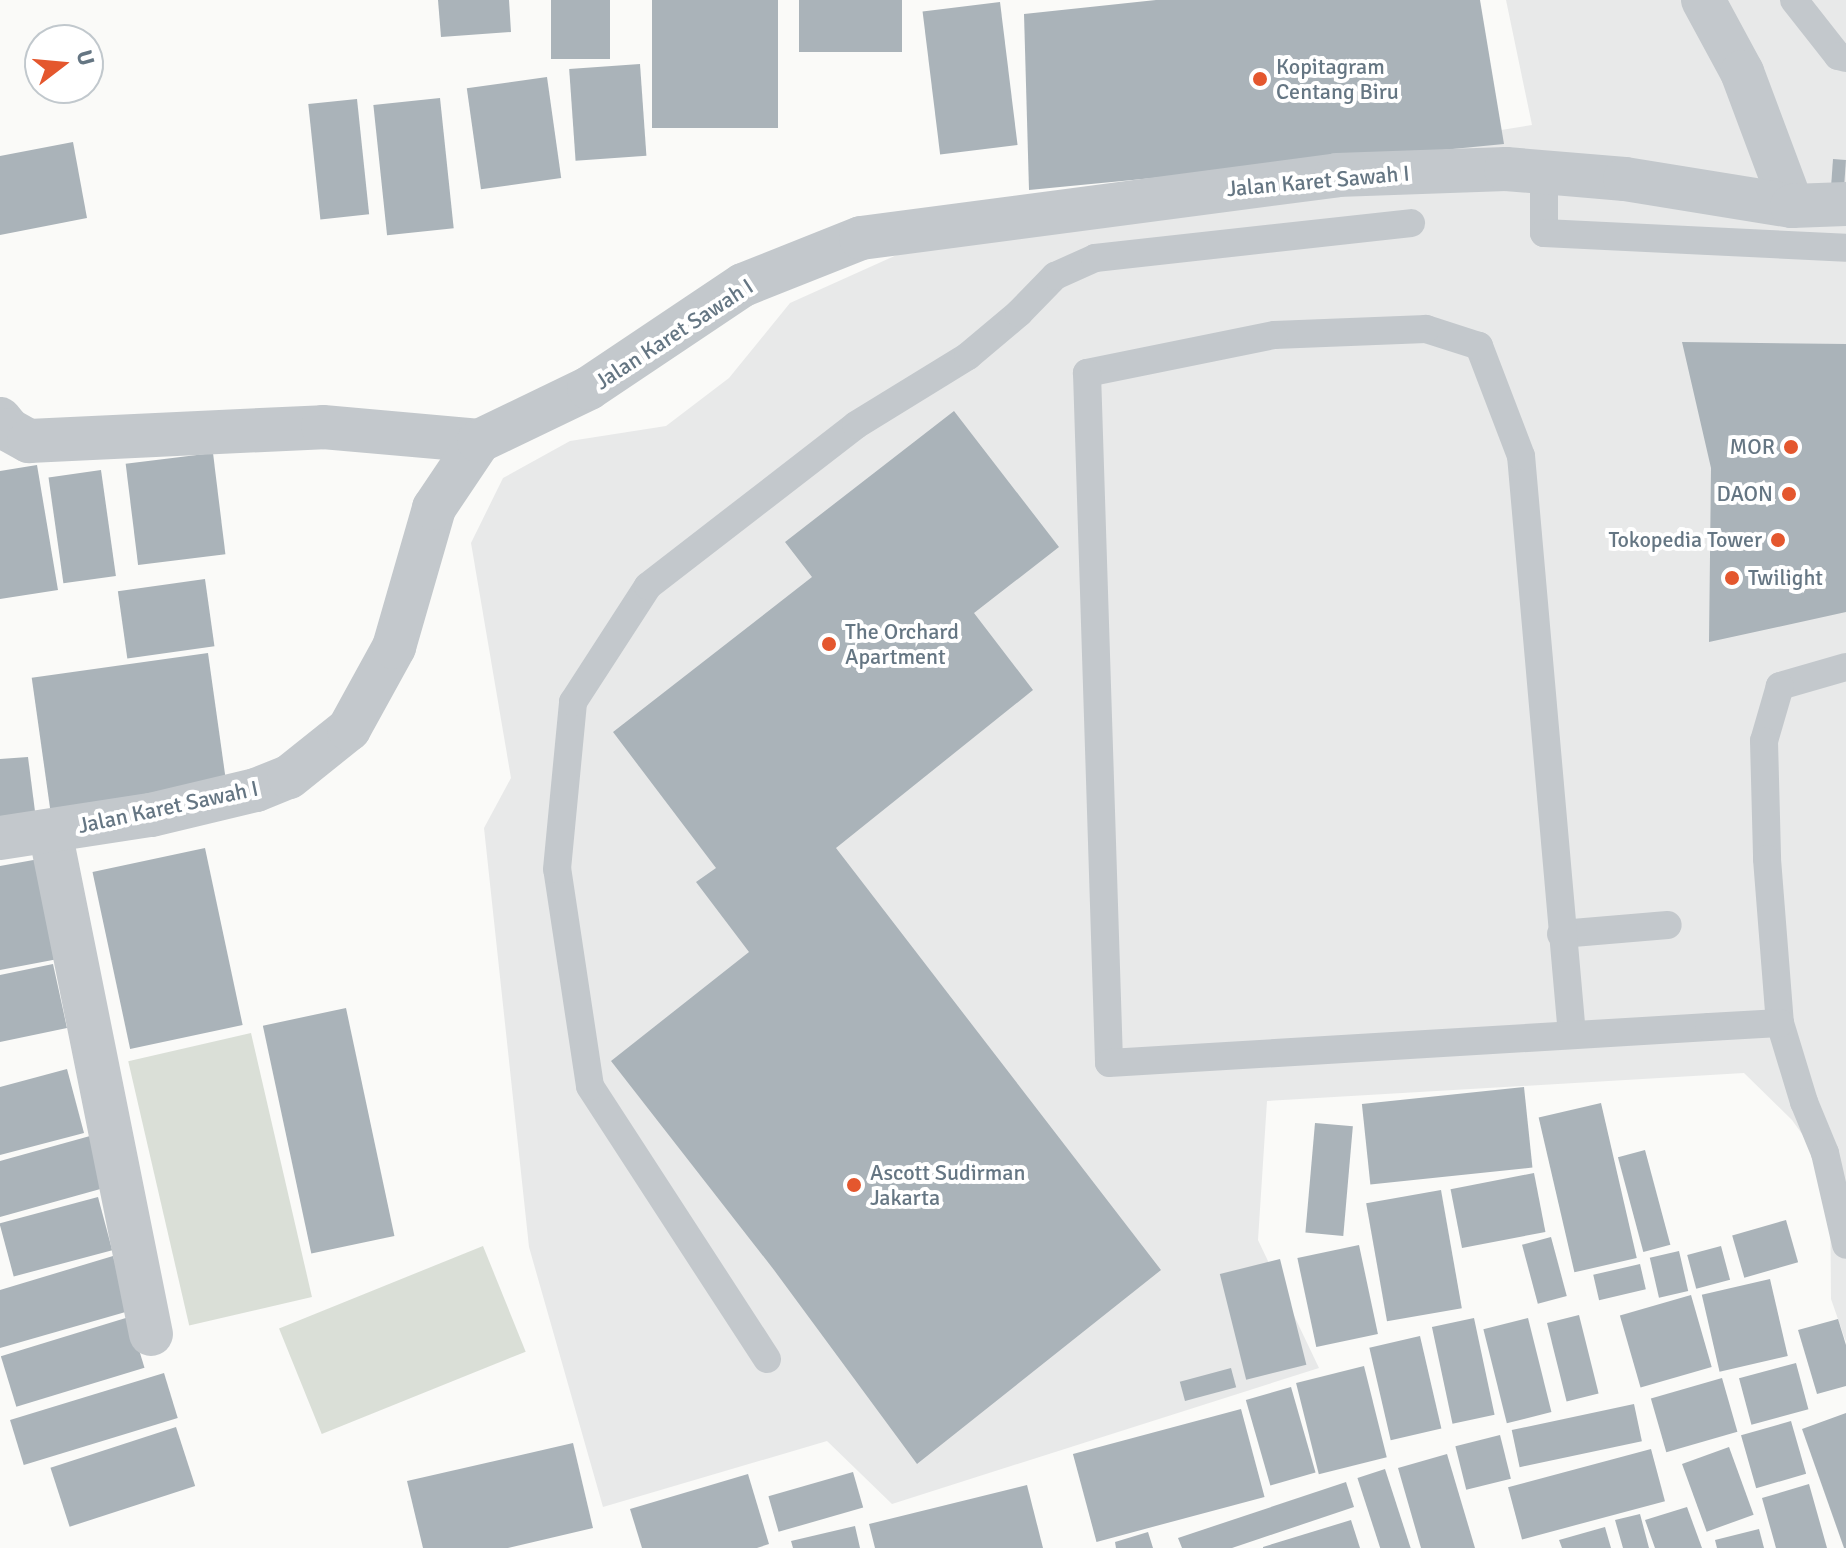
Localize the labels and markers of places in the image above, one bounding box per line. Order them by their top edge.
place label: Kopitagram Centang Biru [1276,53,1399,104]
marker: Kopitagram Centang Biru [1251,70,1269,88]
place label: MOR [1730,434,1775,460]
marker: MOR [1782,438,1800,456]
place label: DAON [1716,481,1773,507]
marker: DAON [1780,485,1798,503]
place label: Tokopedia Tower [1608,527,1762,553]
marker: Tokopedia Tower [1769,531,1787,549]
place label: Twilight [1748,565,1823,591]
marker: Twilight [1723,569,1741,587]
place label: The Orchard Apartment [845,618,959,670]
marker: The Orchard Apartment [820,635,838,653]
place label: Ascott Sudirman Jakarta [870,1159,1025,1210]
marker: Ascott Sudirman Jakarta [845,1176,863,1194]

